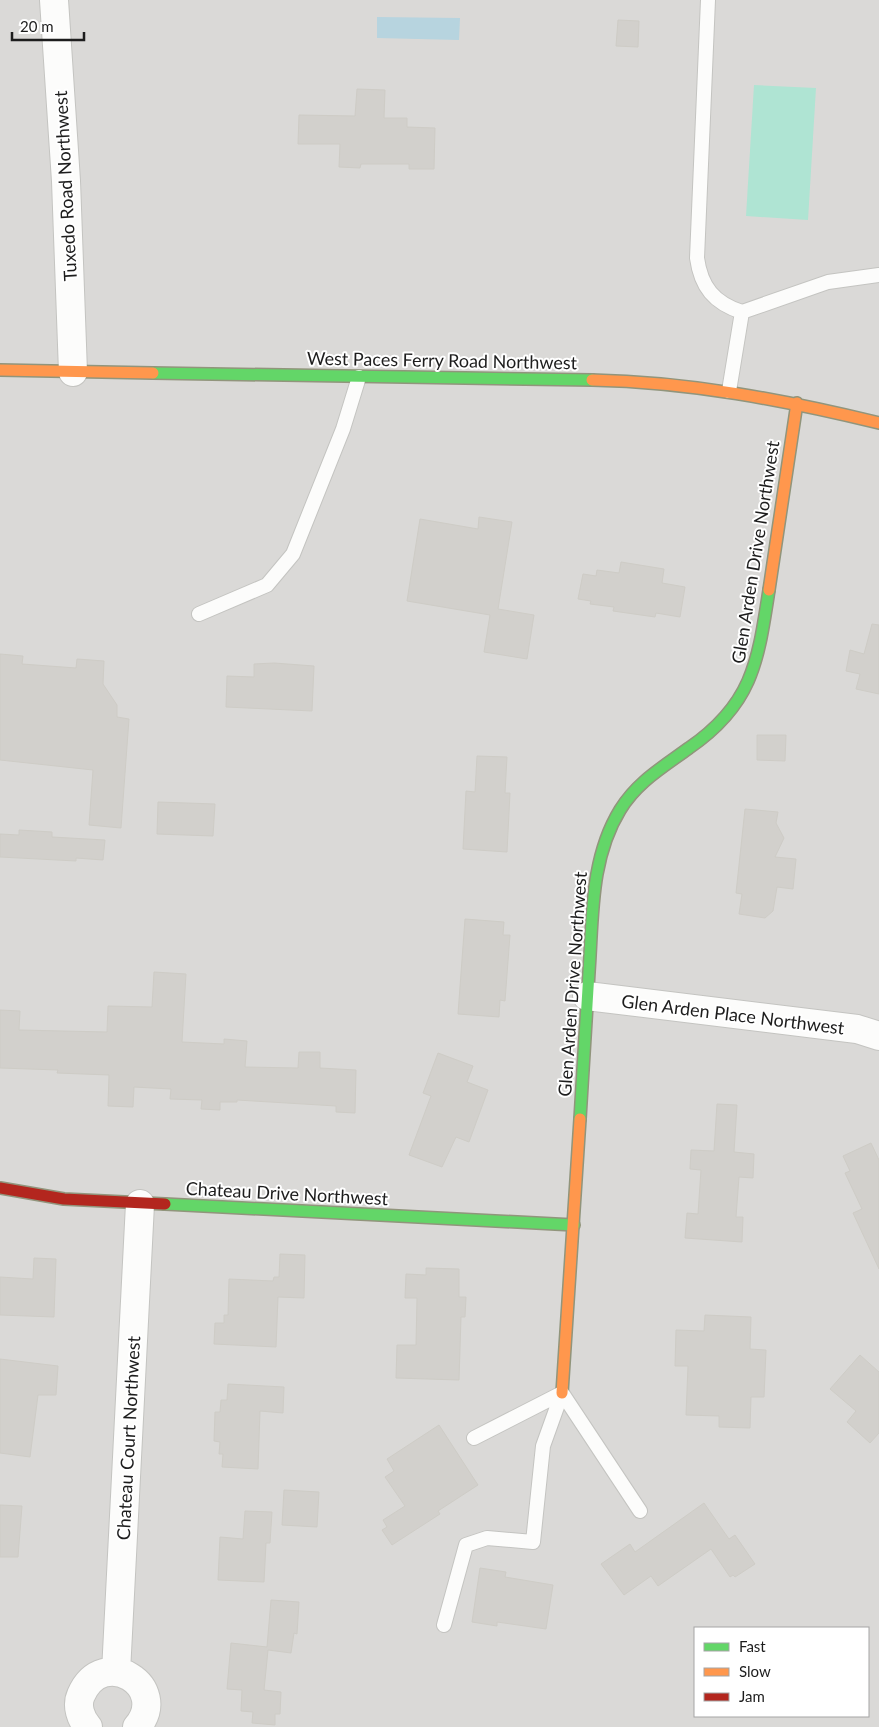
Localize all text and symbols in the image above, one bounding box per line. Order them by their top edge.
scale bar [12,10,85,42]
text: 20 m [20,17,54,35]
street label: Tuxedo Road Northwest [49,90,81,282]
street label: West Paces Ferry Road Northwest [307,347,578,373]
street label: Glen Arden Drive Northwest [727,438,784,665]
street label: Glen Arden Drive Northwest [553,870,591,1097]
street label: Glen Arden Place Northwest [620,989,846,1039]
street label: Chateau Drive Northwest [185,1177,389,1209]
street label: Chateau Court Northwest [112,1335,144,1541]
legend [694,1627,869,1717]
text: Fast [739,1637,766,1655]
text: Slow [739,1662,771,1680]
text: Jam [739,1687,765,1705]

